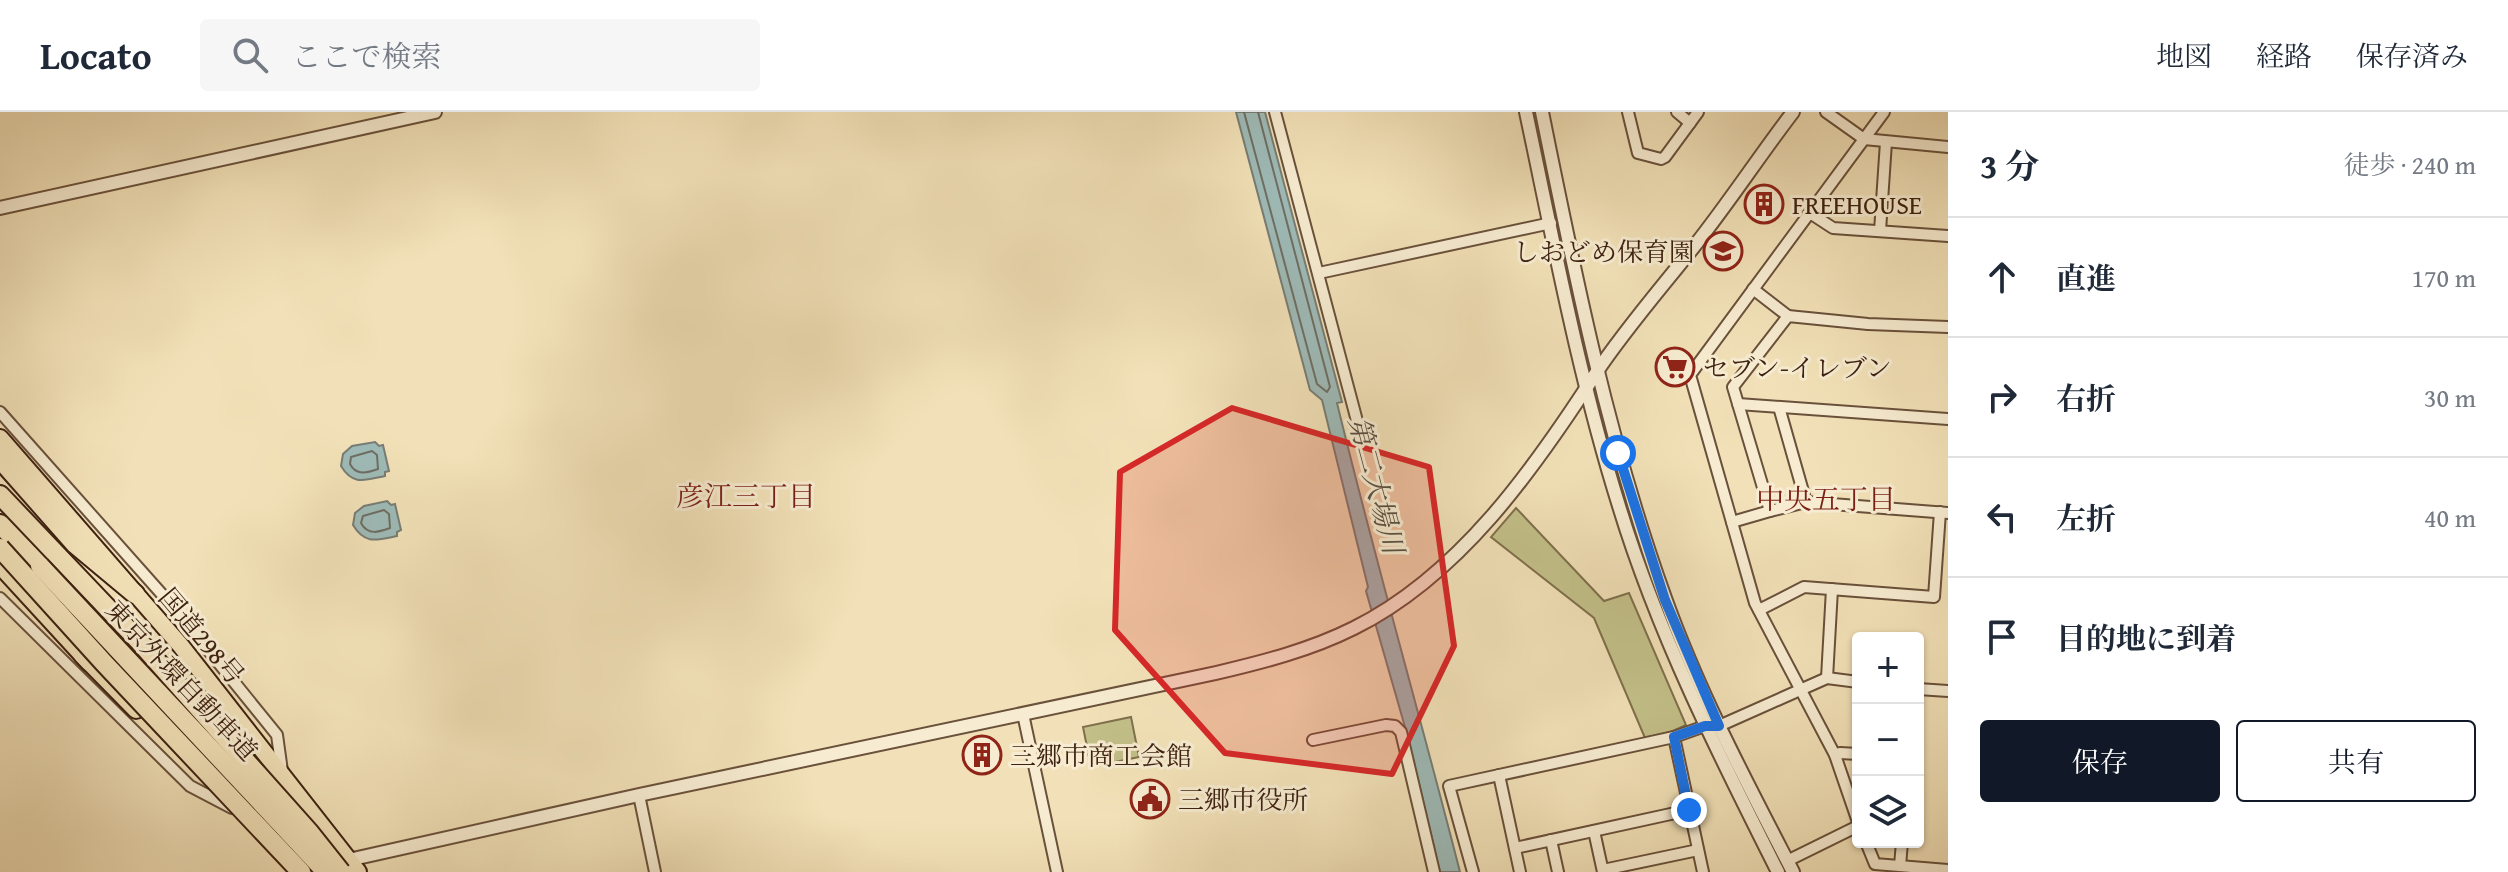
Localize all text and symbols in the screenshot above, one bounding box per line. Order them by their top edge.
search box [200,19,760,91]
text: Locato [40,27,152,83]
icon: search [228,33,272,77]
text: ここで検索 [292,34,442,78]
text: 地図 [2156,35,2212,76]
text: 経路 [2256,35,2312,76]
text: 保存済み [2356,35,2468,76]
text: 3 分 [1980,141,2039,190]
text: 徒歩 · 240 m [2344,145,2476,184]
building icon: FREEHOUSE [1743,183,1785,225]
place label: FREEHOUSE [1792,185,1922,224]
school or university icon: しおどめ保育園 [1702,230,1744,272]
place label: しおどめ保育園 [1513,232,1695,271]
icon: ahead [1980,255,2024,299]
text: 直進 [2056,256,2116,300]
text: 170 m [2411,258,2476,297]
supermarket icon: セブン-イレブン [1654,346,1696,388]
place label: セブン-イレブン [1703,348,1892,387]
icon: right [1980,375,2024,419]
text: 右折 [2056,376,2116,420]
text: 30 m [2424,378,2476,417]
water label: 第二大場川 [1339,412,1416,561]
route start [1600,435,1636,471]
district label: 彦江三丁目 [676,475,816,516]
district label: 中央五丁目 [1756,478,1896,519]
icon: left [1980,495,2024,539]
text: 左折 [2056,496,2116,540]
text: 40 m [2424,498,2476,537]
street label: 国道298号 [150,579,254,693]
street label: 東京外環自動車道 [97,591,267,769]
icon: arrive [1980,615,2024,659]
text: 目的地に到着 [2056,616,2236,660]
map controls [1852,632,1924,848]
button: + [1852,632,1924,704]
button: − [1852,704,1924,776]
button: 保存 [1980,720,2220,802]
button: 共有 [2236,720,2476,802]
building icon: 三郷市商工会館 [961,734,1003,776]
place label: 三郷市商工会館 [1010,736,1192,775]
button: layers [1852,776,1924,848]
public building icon: 三郷市役所 [1129,778,1171,820]
place label: 三郷市役所 [1178,780,1308,819]
route end [1671,792,1707,828]

